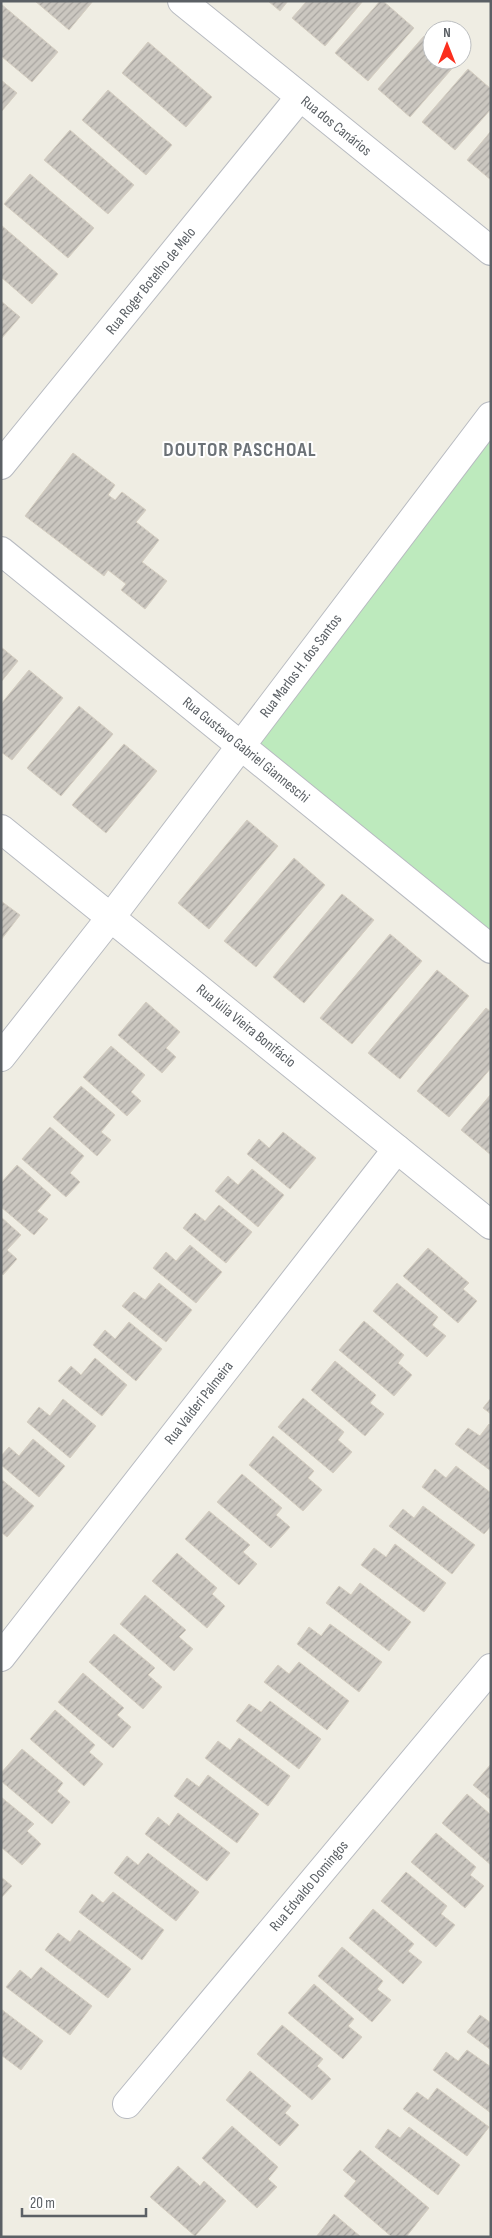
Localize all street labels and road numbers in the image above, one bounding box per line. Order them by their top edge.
street label: Rua dos Canários [297,92,375,160]
street label: Rua Roger Botelho de Melo [102,223,200,339]
street label: Rua Marlos H. dos Santos [256,610,346,722]
street label: Rua Gustavo Gabriel Gianneschi [179,693,314,807]
street label: Rua Júlia Vieira Bonifácio [192,980,300,1072]
street label: Rua Valderi Palmeira [160,1357,238,1449]
street label: Rua Edvaldo Domingos [266,1837,352,1935]

